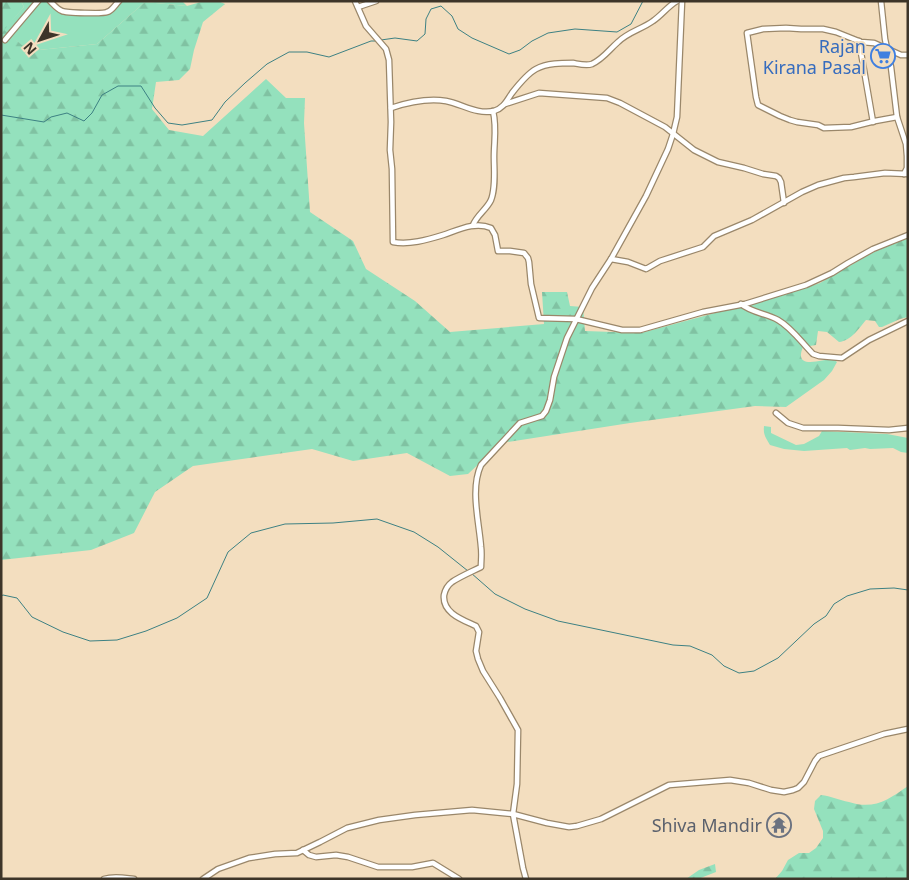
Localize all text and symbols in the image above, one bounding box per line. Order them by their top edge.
north arrow [15,15,65,65]
place label: Rajan Kirana Pasal [763,34,866,79]
text: N [19,38,41,59]
supermarket icon: Rajan Kirana Pasal [870,43,896,69]
temple icon: Shiva Mandir [766,812,792,838]
place label: Shiva Mandir [652,813,763,837]

